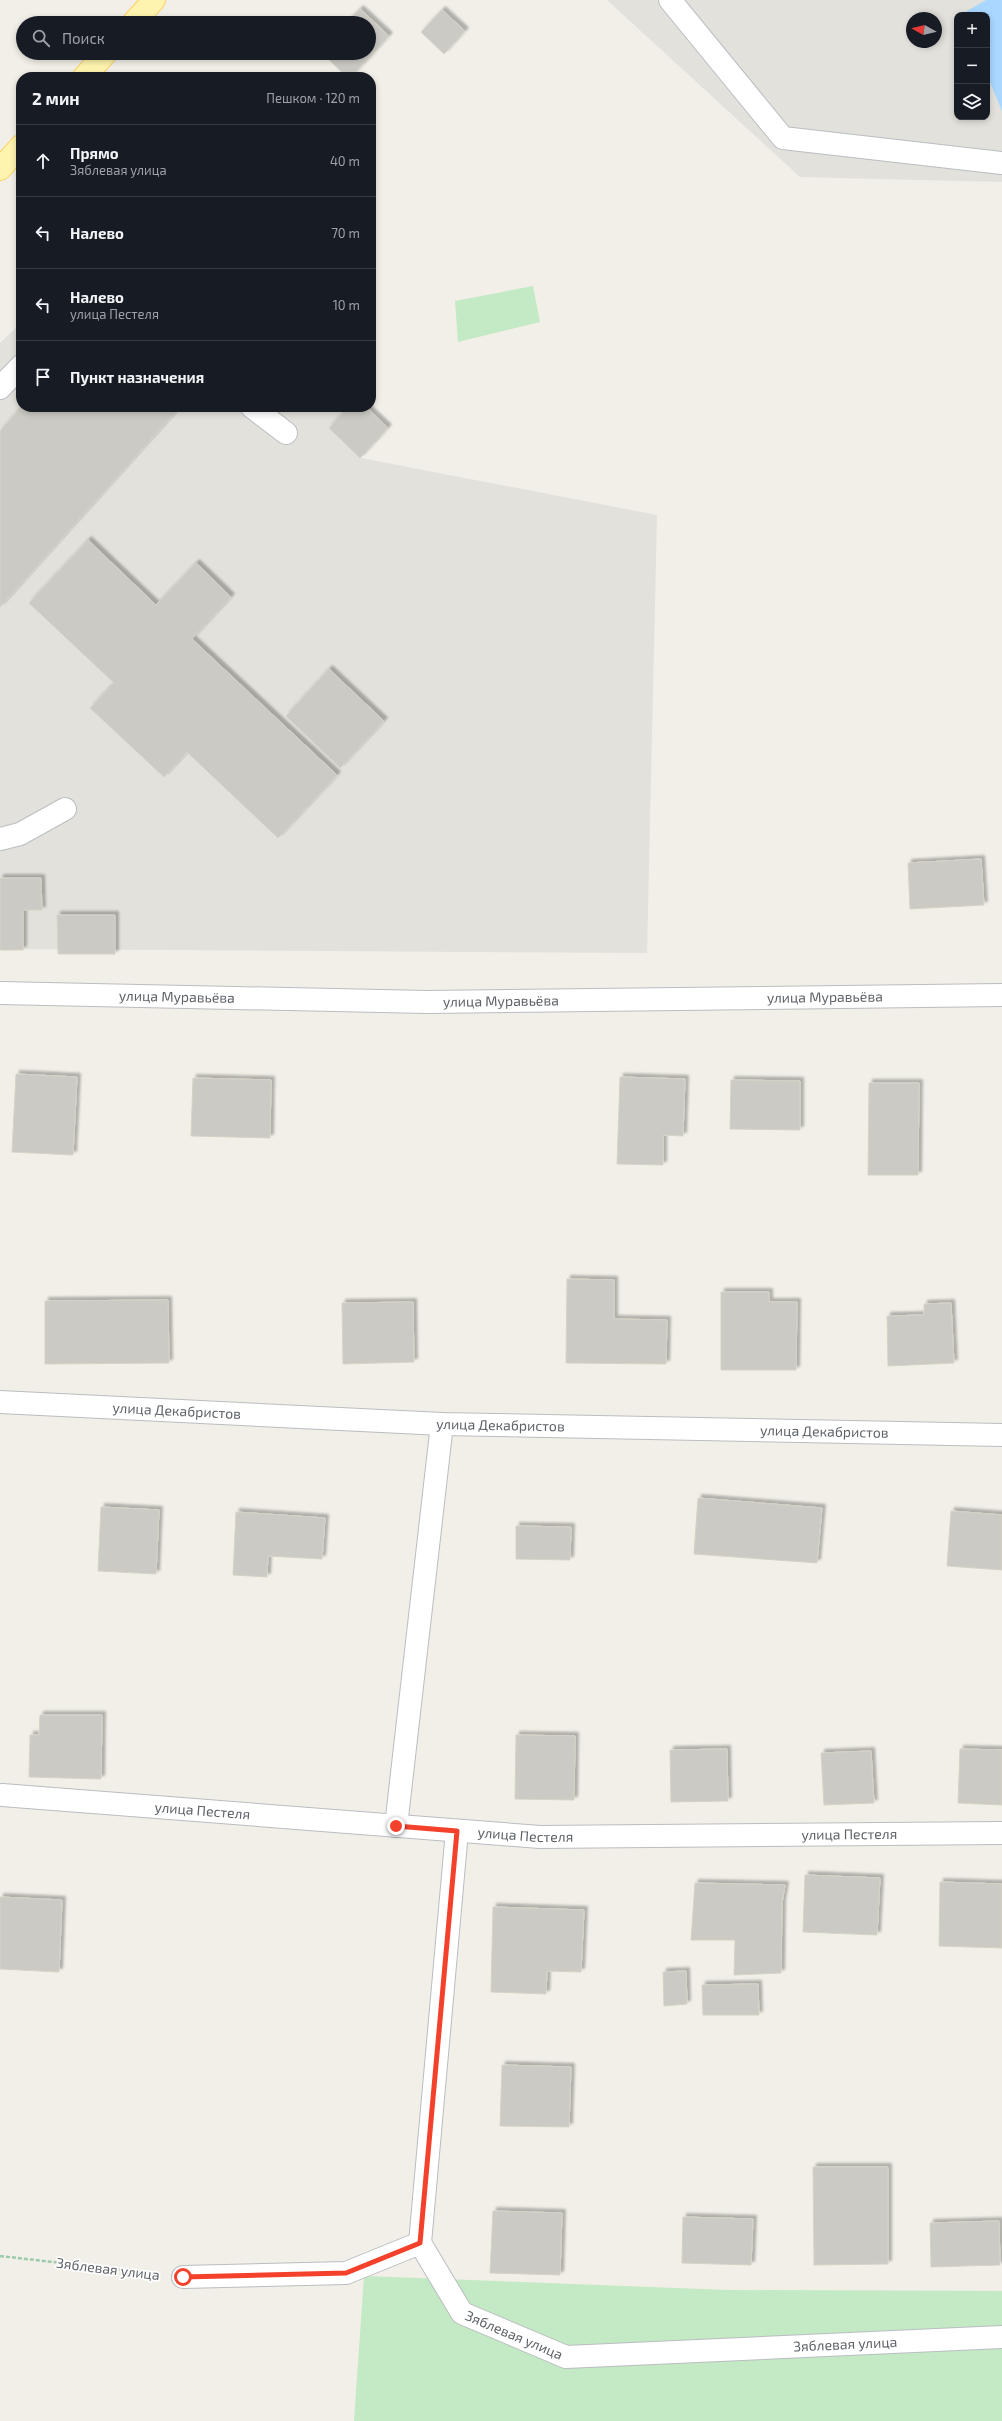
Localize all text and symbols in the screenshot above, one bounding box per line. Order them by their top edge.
north arrow [906,12,942,48]
map controls [954,12,990,120]
button: + [954,12,990,48]
search box [16,16,376,60]
icon: search [30,27,52,49]
text: Поиск [62,29,105,47]
button: − [954,48,990,84]
button: layers [954,84,990,120]
text: 2 мин [32,88,80,108]
text: Пешком · 120 m [266,90,360,106]
text: Прямо [70,144,119,162]
icon: ahead [32,150,54,172]
text: 40 m [330,153,360,169]
text: Зяблевая улица [70,162,167,178]
icon: left [32,222,54,244]
text: Налево [70,224,124,242]
text: 70 m [331,225,360,241]
text: Налево [70,288,124,306]
icon: left [32,294,54,316]
text: 10 m [333,297,360,313]
text: улица Пестеля [70,306,159,322]
icon: arrive [32,366,54,388]
text: Пункт назначения [70,368,204,386]
street label: улица Муравьёва [119,987,235,1006]
street label: улица Муравьёва [767,987,883,1006]
street label: улица Муравьёва [443,991,559,1010]
street label: улица Декабристов [112,1399,241,1422]
street label: улица Декабристов [436,1415,565,1434]
street label: улица Декабристов [760,1421,889,1441]
street label: улица Пестеля [154,1798,251,1822]
route end [387,1817,405,1835]
street label: улица Пестеля [477,1823,573,1845]
street label: улица Пестеля [801,1825,897,1843]
street label: Зяблевая улица [55,2254,161,2283]
route start [174,2268,192,2286]
street label: Зяблевая улица [463,2306,565,2363]
street label: Зяблевая улица [793,2333,898,2355]

